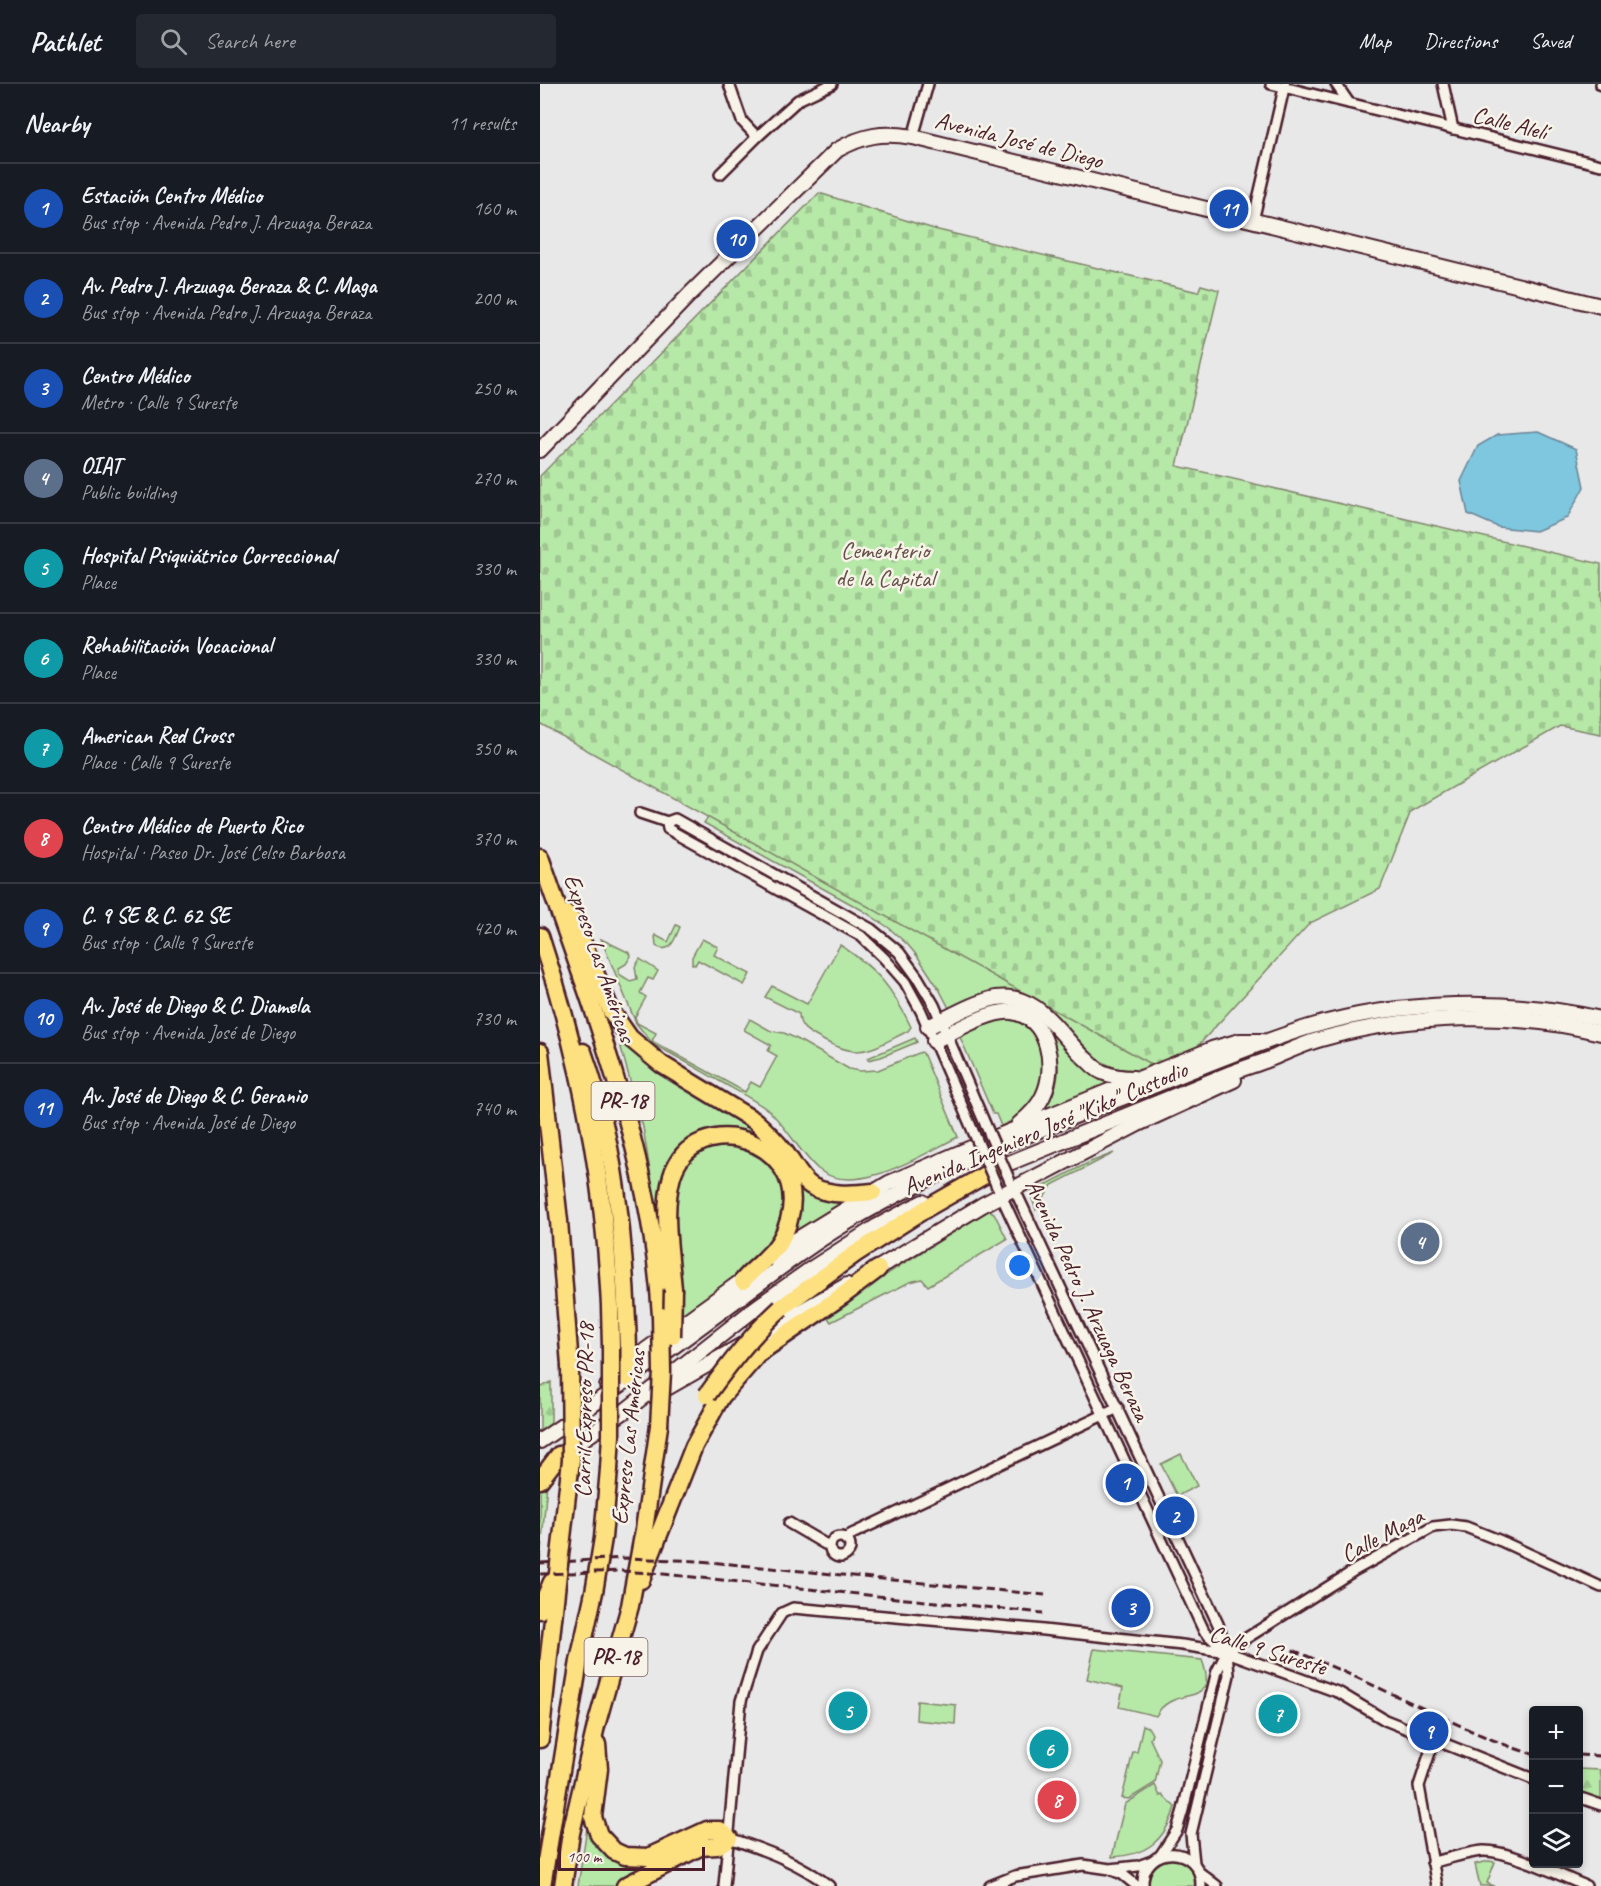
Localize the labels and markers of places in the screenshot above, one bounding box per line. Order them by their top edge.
pin: 11 [1210,186,1248,232]
pin: 10 [716,216,756,262]
pin: 4 [1400,1220,1440,1264]
pin: 1 [1106,1460,1144,1506]
pin: 2 [1156,1494,1194,1538]
pin: 3 [1112,1586,1150,1630]
pin: 5 [828,1688,868,1734]
pin: 7 [1258,1692,1298,1736]
pin: 9 [1410,1708,1448,1754]
pin: 6 [1030,1726,1068,1772]
pin: 8 [1038,1778,1076,1822]

